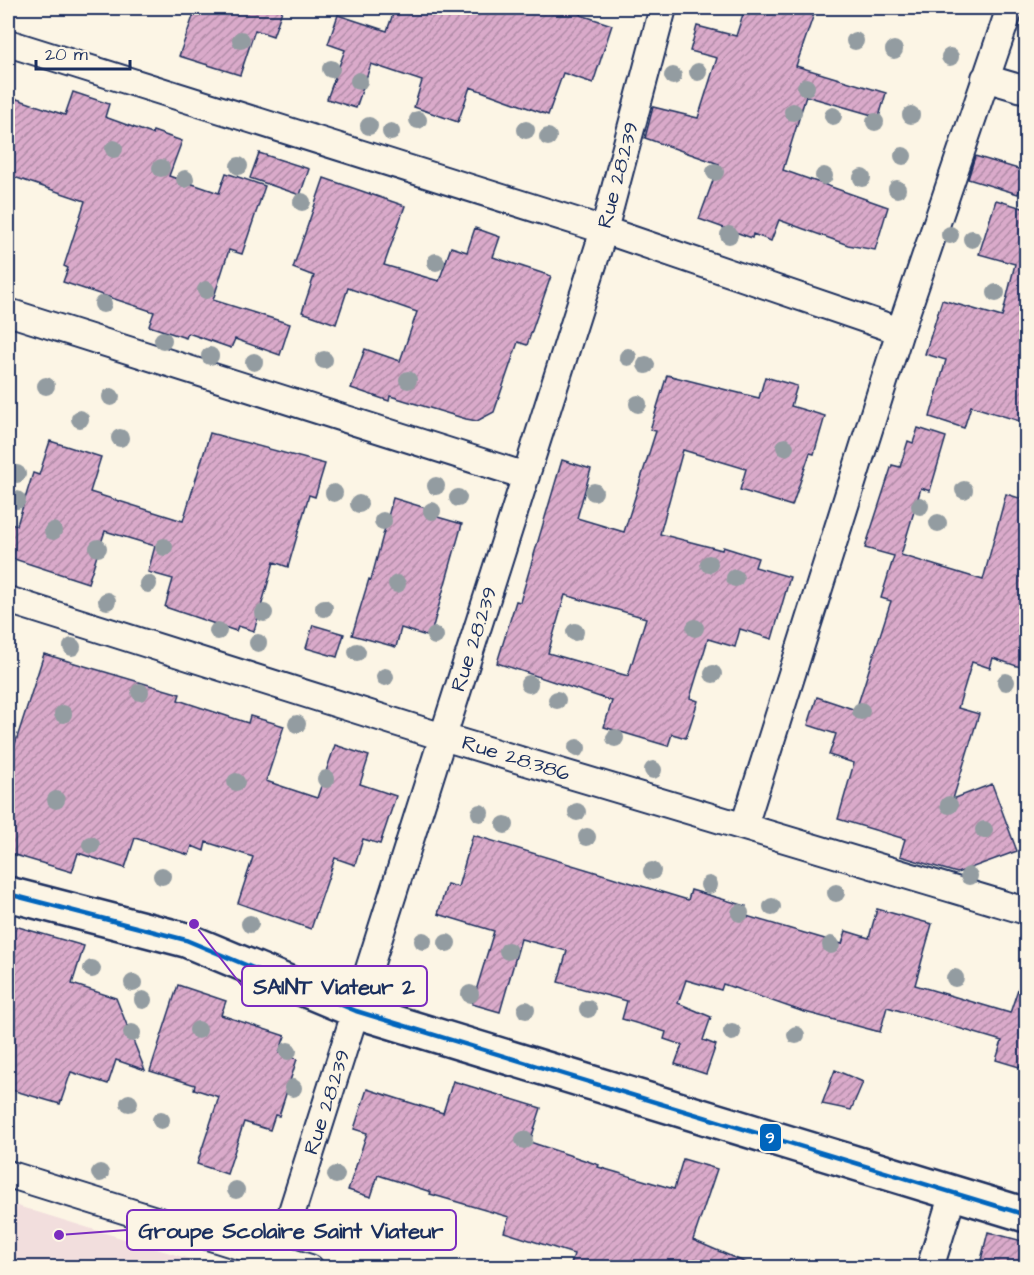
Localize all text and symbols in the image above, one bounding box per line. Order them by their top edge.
scale bar [36,33,130,71]
text: 20 m [45,42,88,67]
street label: Rue 28.239 [590,119,646,231]
street label: Rue 28.239 [443,583,505,695]
street label: Rue 28.386 [458,728,574,788]
callout: SAINT Viateur 2 [242,966,427,1006]
text: SAINT Viateur 2 [252,972,415,1003]
street label: Rue 28.239 [296,1046,358,1158]
line badge: 9 [759,1123,782,1152]
text: 9 [765,1127,775,1149]
callout: Groupe Scolaire Saint Viateur [127,1210,456,1250]
text: Groupe Scolaire Saint Viateur [139,1216,444,1247]

